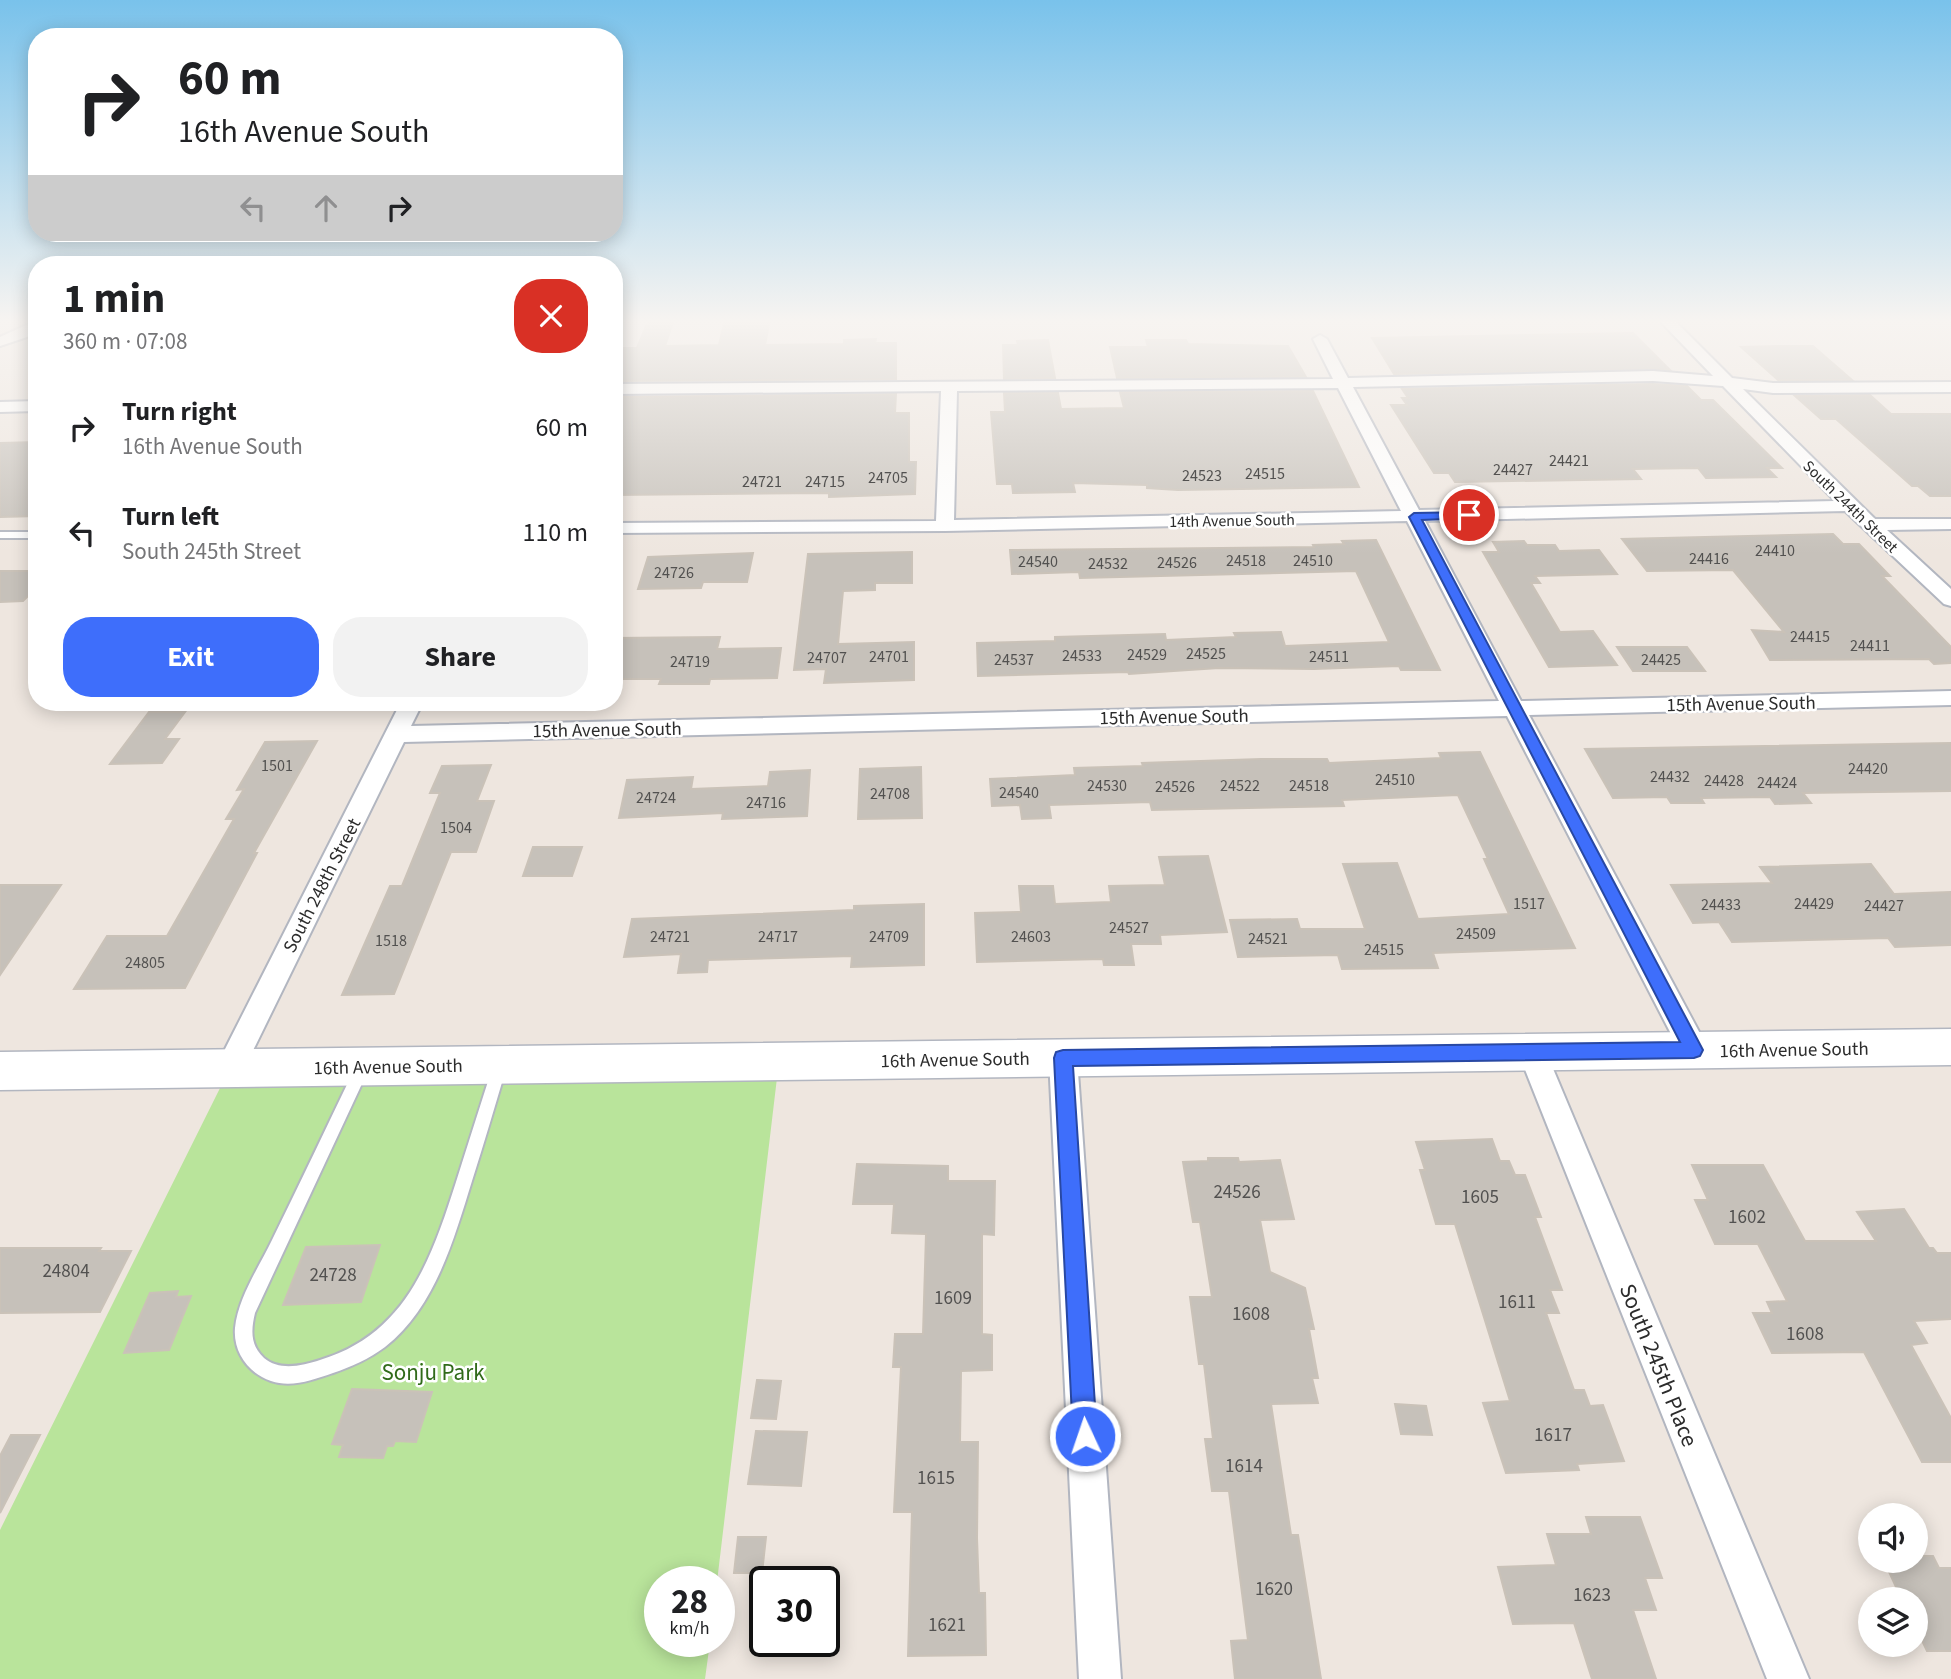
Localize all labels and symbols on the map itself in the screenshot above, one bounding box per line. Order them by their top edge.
house number: 24421 [1549,450,1589,472]
street label: South 244th Street [1798,456,1903,558]
house number: 24427 [1493,459,1533,481]
house number: 24515 [1245,463,1285,485]
house number: 24523 [1182,465,1222,487]
house number: 24705 [868,467,908,489]
house number: 24721 [742,471,782,493]
house number: 24715 [805,471,845,493]
pin [1439,485,1499,545]
street label: 14th Avenue South [1169,509,1295,533]
house number: 24410 [1755,540,1795,562]
house number: 24416 [1689,548,1729,570]
house number: 24518 [1226,550,1266,572]
house number: 24510 [1293,550,1333,572]
house number: 24540 [1018,551,1058,573]
house number: 24526 [1157,552,1197,574]
house number: 24532 [1088,553,1128,575]
house number: 24726 [654,562,694,584]
house number: 24415 [1790,626,1830,648]
house number: 24411 [1850,635,1890,657]
house number: 24525 [1186,643,1226,665]
house number: 24529 [1127,644,1167,666]
house number: 24533 [1062,645,1102,667]
house number: 24701 [869,646,909,668]
house number: 24511 [1309,646,1349,668]
house number: 24707 [807,647,847,669]
house number: 24537 [994,649,1034,671]
house number: 24425 [1641,649,1681,671]
house number: 24719 [670,651,710,673]
street label: 15th Avenue South [1666,690,1816,719]
street label: 15th Avenue South [1099,703,1249,732]
street label: 15th Avenue South [532,716,682,745]
house number: 1501 [261,755,293,777]
house number: 24420 [1848,758,1888,780]
house number: 24432 [1650,766,1690,788]
house number: 24510 [1375,769,1415,791]
house number: 24428 [1704,770,1744,792]
house number: 24424 [1757,772,1797,794]
house number: 24530 [1087,775,1127,797]
house number: 24522 [1220,775,1260,797]
house number: 24518 [1289,775,1329,797]
house number: 24526 [1155,776,1195,798]
house number: 24540 [999,782,1039,804]
house number: 24708 [870,783,910,805]
house number: 24724 [636,787,676,809]
house number: 24716 [746,792,786,814]
street label: South 248th Street [277,813,368,958]
house number: 1504 [440,817,472,839]
house number: 1517 [1513,893,1545,915]
house number: 24429 [1794,893,1834,915]
house number: 24433 [1701,894,1741,916]
house number: 24427 [1864,895,1904,917]
house number: 24527 [1109,917,1149,939]
house number: 24509 [1456,923,1496,945]
house number: 24721 [650,926,690,948]
house number: 24717 [758,926,798,948]
house number: 24709 [869,926,909,948]
house number: 24603 [1011,926,1051,948]
house number: 24521 [1248,928,1288,950]
house number: 1518 [375,930,407,952]
house number: 24515 [1364,939,1404,961]
house number: 24805 [125,952,165,974]
street label: 16th Avenue South [1719,1036,1869,1065]
street label: 16th Avenue South [880,1046,1030,1075]
street label: 16th Avenue South [313,1053,463,1082]
house number: 24526 [1213,1179,1261,1206]
house number: 1605 [1461,1184,1499,1211]
house number: 1602 [1728,1204,1766,1231]
house number: 24804 [42,1258,90,1285]
house number: 24728 [309,1262,357,1289]
street label: South 245th Place [1611,1279,1706,1452]
house number: 1609 [934,1285,972,1312]
house number: 1611 [1498,1289,1536,1316]
house number: 1608 [1232,1301,1270,1328]
house number: 1608 [1786,1321,1824,1348]
park label: Sonju Park [381,1356,485,1389]
position arrow [1048,1399,1122,1473]
house number: 1617 [1534,1422,1572,1449]
house number: 1614 [1225,1453,1263,1480]
house number: 1615 [917,1465,955,1492]
speed limit sign: 30 [749,1566,840,1657]
house number: 1620 [1255,1576,1293,1603]
house number: 1623 [1573,1582,1611,1609]
house number: 1621 [928,1612,966,1639]

